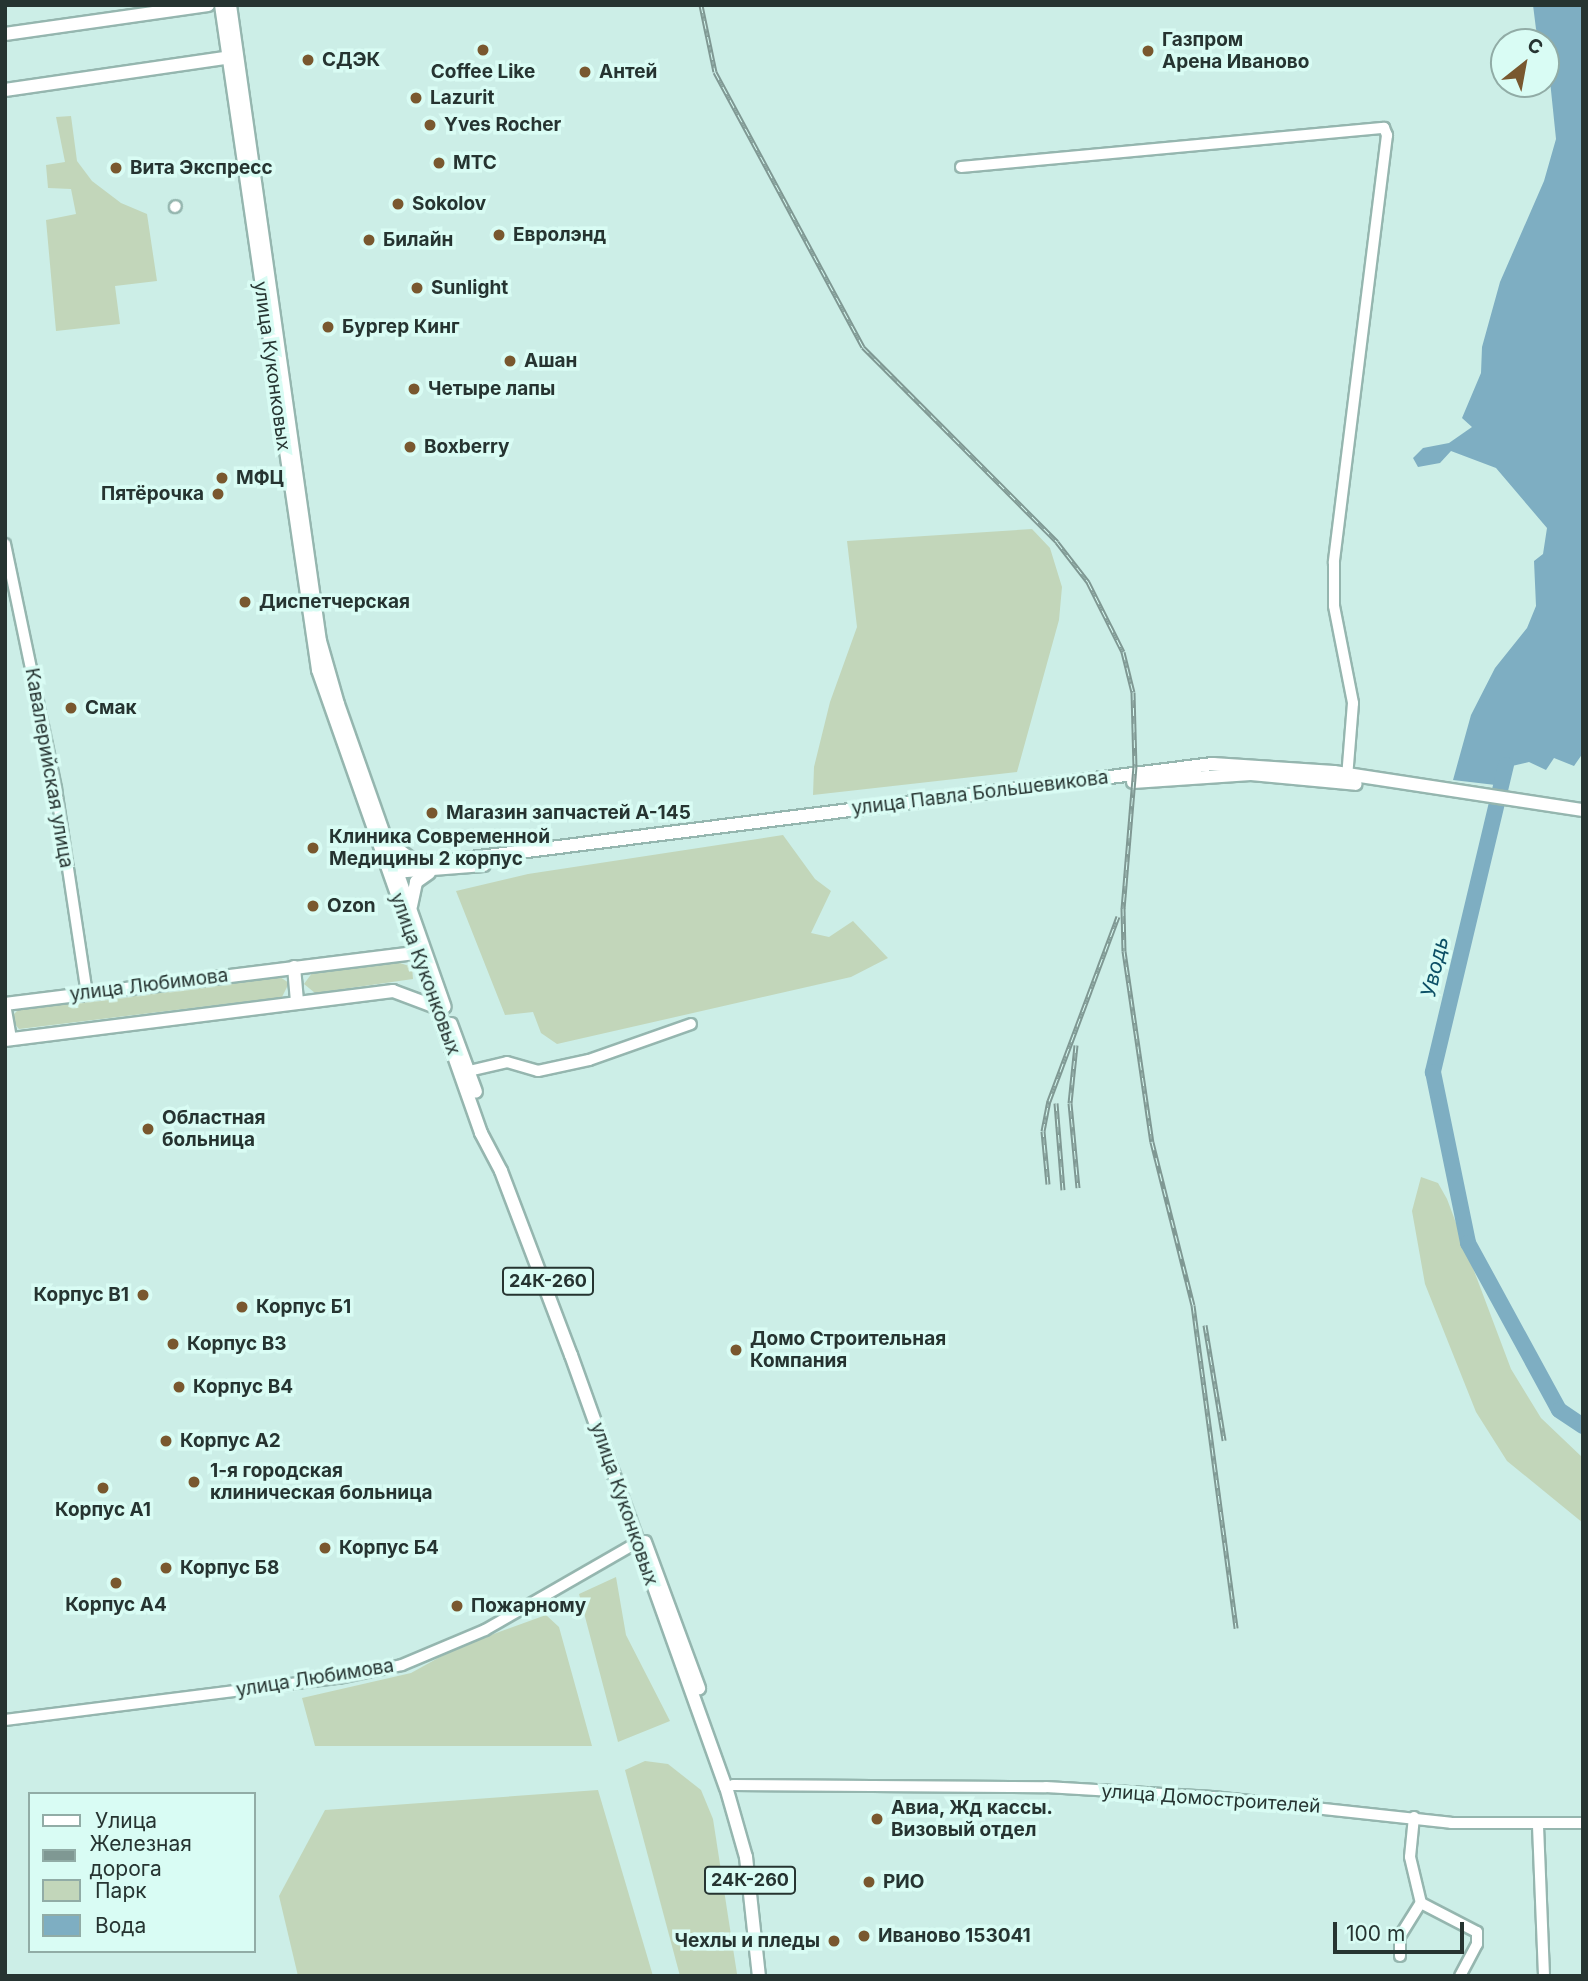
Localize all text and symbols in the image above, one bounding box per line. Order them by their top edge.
north arrow [1490,28,1560,98]
place label: Газпром Арена Иваново [1162,29,1309,73]
text: С [1523,33,1547,60]
marker: Coffee Like [475,42,491,58]
marker: Газпром Арена Иваново [1140,43,1156,59]
place label: СДЭК [322,49,380,71]
marker: СДЭК [300,52,316,68]
place label: Coffee Like [431,61,535,83]
place label: Антей [599,61,657,83]
marker: Антей [577,64,593,80]
place label: Lazurit [430,87,494,109]
marker: Lazurit [408,90,424,106]
place label: Yves Rocher [444,114,561,136]
marker: Yves Rocher [422,117,438,133]
place label: МТС [453,152,497,174]
marker: МТС [431,155,447,171]
place label: Вита Экспресс [130,157,273,179]
marker: Вита Экспресс [108,160,124,176]
place label: Sokolov [412,193,486,215]
marker: Sokolov [390,196,406,212]
place label: Евролэнд [513,224,606,246]
marker: Евролэнд [491,227,507,243]
place label: Билайн [383,229,453,251]
marker: Билайн [361,232,377,248]
place label: Sunlight [431,277,508,299]
street label: улица Куконковых [249,280,295,452]
marker: Sunlight [409,280,425,296]
place label: Бургер Кинг [342,316,460,338]
marker: Бургер Кинг [320,319,336,335]
place label: Ашан [524,350,577,372]
marker: Ашан [502,353,518,369]
place label: Четыре лапы [428,378,555,400]
marker: Четыре лапы [406,381,422,397]
place label: Boxberry [424,436,510,458]
marker: Boxberry [402,439,418,455]
place label: МФЦ [236,467,284,489]
marker: МФЦ [214,470,230,486]
place label: Пятёрочка [101,483,204,505]
marker: Пятёрочка [210,486,226,502]
place label: Диспетчерская [259,591,410,613]
marker: Диспетчерская [237,594,253,610]
street label: Кавалерийская улица [20,666,78,870]
place label: Смак [85,697,137,719]
marker: Смак [63,700,79,716]
street label: улица Павла Большевикова [850,766,1110,820]
place label: Магазин запчастей А-145 [446,802,691,824]
marker: Магазин запчастей А-145 [424,805,440,821]
place label: Клиника Современной Медицины 2 корпус [329,826,550,870]
marker: Клиника Современной Медицины 2 корпус [303,838,323,858]
street label: улица Куконковых [385,890,465,1058]
place label: Ozon [327,895,376,917]
marker: Ozon [305,898,321,914]
water label: Уводь [1416,934,1454,1000]
street label: улица Любимова [68,964,230,1006]
place label: Областная больница [162,1107,266,1151]
marker: Областная больница [140,1121,156,1137]
road number: 24К-260 [501,1266,595,1296]
place label: Корпус В1 [34,1284,129,1306]
marker: Корпус В1 [135,1287,151,1303]
place label: Корпус Б1 [256,1296,351,1318]
marker: Корпус Б1 [234,1299,250,1315]
place label: Домо Строительная Компания [750,1328,946,1372]
place label: Корпус В3 [187,1333,286,1355]
marker: Корпус В3 [165,1336,181,1352]
marker: Домо Строительная Компания [728,1342,744,1358]
place label: Корпус В4 [193,1376,293,1398]
marker: Корпус В4 [171,1379,187,1395]
street label: улица Куконковых [585,1419,663,1589]
place label: Корпус А2 [180,1430,281,1452]
marker: Корпус А2 [158,1433,174,1449]
place label: 1-я городская клиническая больница [210,1460,433,1504]
marker: 1-я городская клиническая больница [184,1472,204,1492]
marker: Корпус А1 [95,1480,111,1496]
place label: Корпус А1 [55,1499,151,1521]
place label: Корпус Б4 [339,1537,439,1559]
marker: Корпус Б4 [317,1540,333,1556]
place label: Корпус Б8 [180,1557,279,1579]
marker: Корпус Б8 [158,1560,174,1576]
marker: Корпус А4 [108,1575,124,1591]
place label: Корпус А4 [65,1594,167,1616]
place label: Пожарному [471,1595,586,1617]
marker: Пожарному [449,1598,465,1614]
street label: улица Любимова [234,1654,396,1702]
street label: улица Домостроителей [1101,1780,1321,1818]
legend [28,1792,256,1953]
place label: Авиа, Жд кассы. Визовый отдел [891,1797,1053,1841]
text: Улица [95,1808,157,1833]
marker: Авиа, Жд кассы. Визовый отдел [869,1811,885,1827]
text: Железная дорога [90,1831,192,1881]
road number: 24К-260 [703,1866,797,1894]
place label: РИО [883,1871,924,1893]
marker: РИО [861,1874,877,1890]
text: Парк [95,1878,147,1903]
scale bar [1336,1908,1467,1952]
text: Вода [95,1913,146,1938]
text: 100 m [1346,1921,1405,1946]
place label: Иваново 153041 [878,1925,1031,1947]
marker: Иваново 153041 [856,1928,872,1944]
place label: Чехлы и пледы [675,1930,820,1952]
marker: Чехлы и пледы [826,1933,842,1949]

